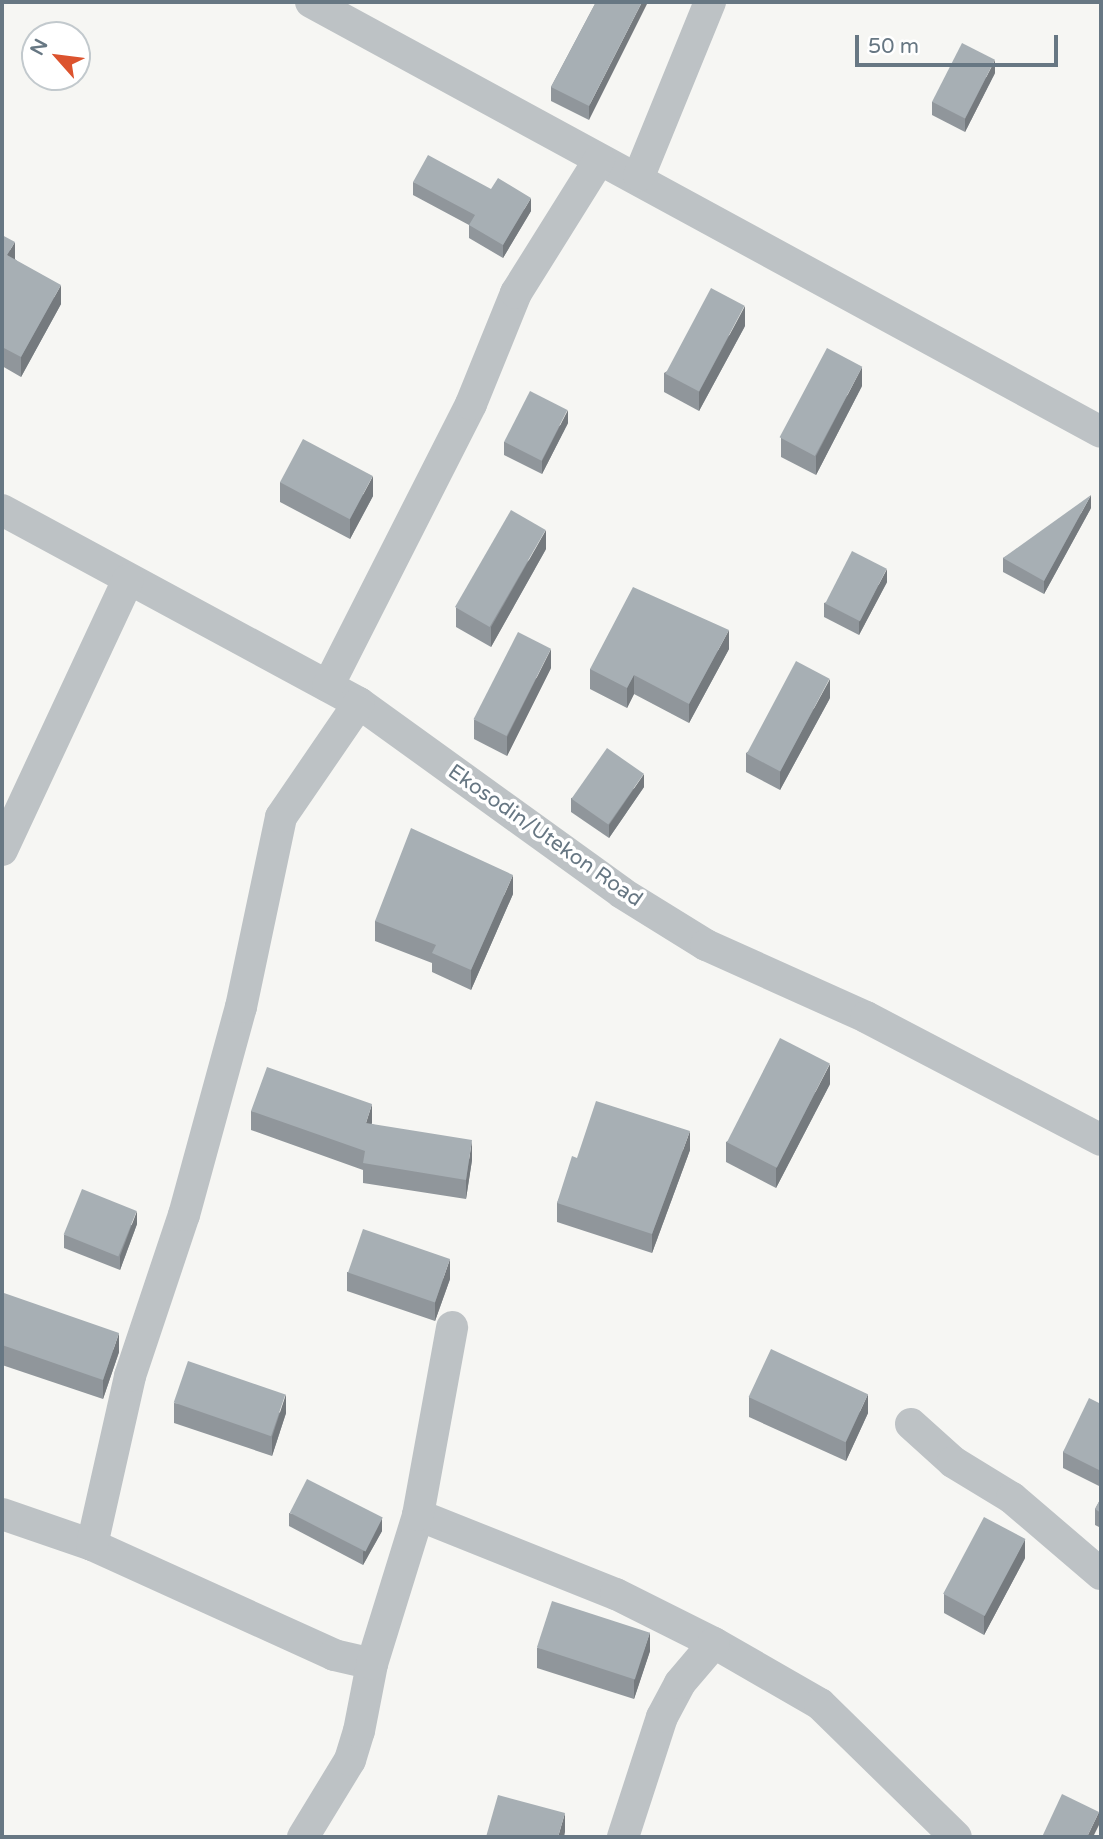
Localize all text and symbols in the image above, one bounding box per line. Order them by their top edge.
north arrow [21,21,91,91]
scale bar [858,21,1061,65]
text: 50 m [868,34,919,59]
text: N [26,35,53,59]
street label: Ekosodin/Utekon Road [443,759,647,913]

